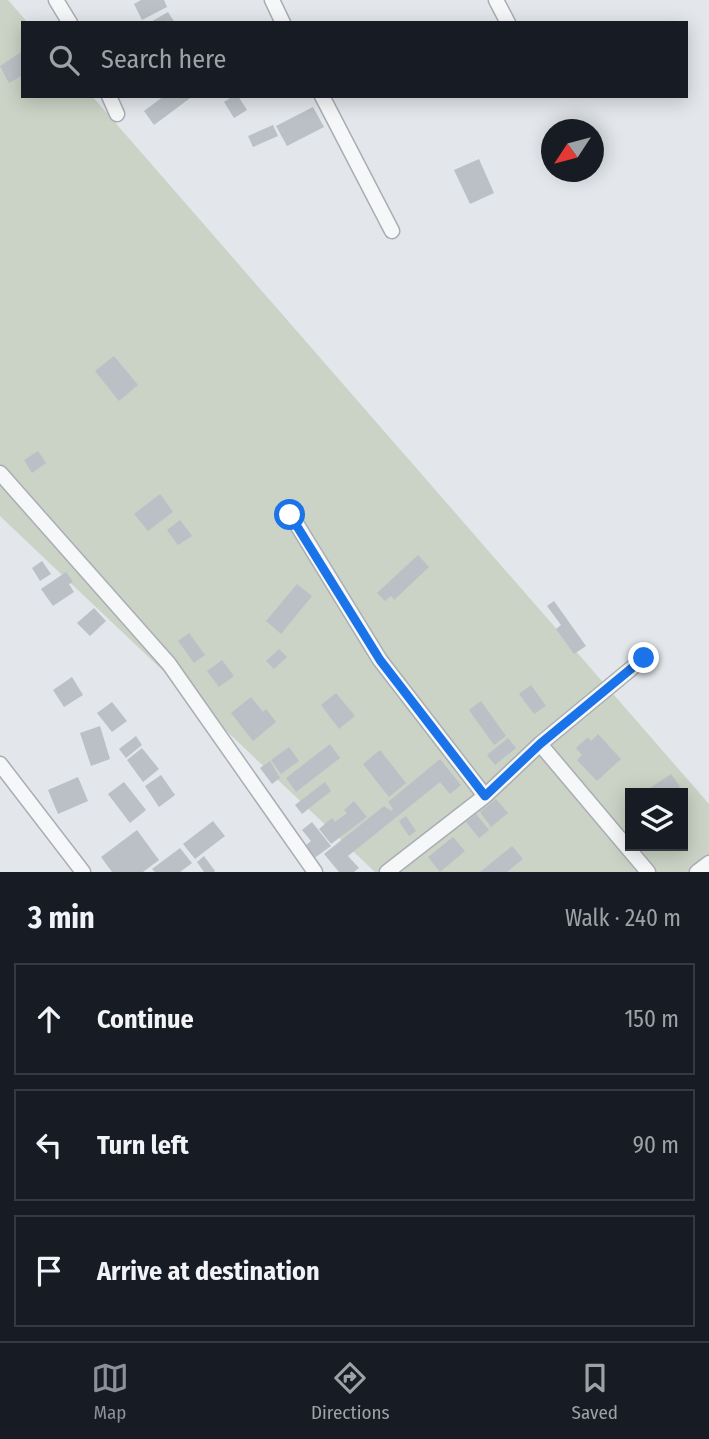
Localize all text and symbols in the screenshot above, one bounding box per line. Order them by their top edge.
search box [21,21,688,98]
icon: search [45,41,83,79]
text: Search here [101,44,226,75]
north arrow [541,119,604,182]
route start [274,499,305,530]
route end [628,642,659,673]
map controls [625,788,688,851]
button: layers [625,788,688,851]
text: 3 min [28,900,95,936]
text: Walk · 240 m [565,904,681,932]
icon: ahead [30,1000,68,1038]
text: Continue [97,1004,194,1035]
text: 150 m [624,1005,679,1033]
icon: left [30,1126,68,1164]
text: Turn left [97,1130,189,1161]
text: 90 m [633,1131,679,1159]
icon: arrive [30,1252,68,1290]
text: Arrive at destination [97,1256,320,1287]
tab: Map [91,1359,129,1424]
tab: Directions [311,1359,390,1424]
tab: Saved [572,1359,618,1424]

